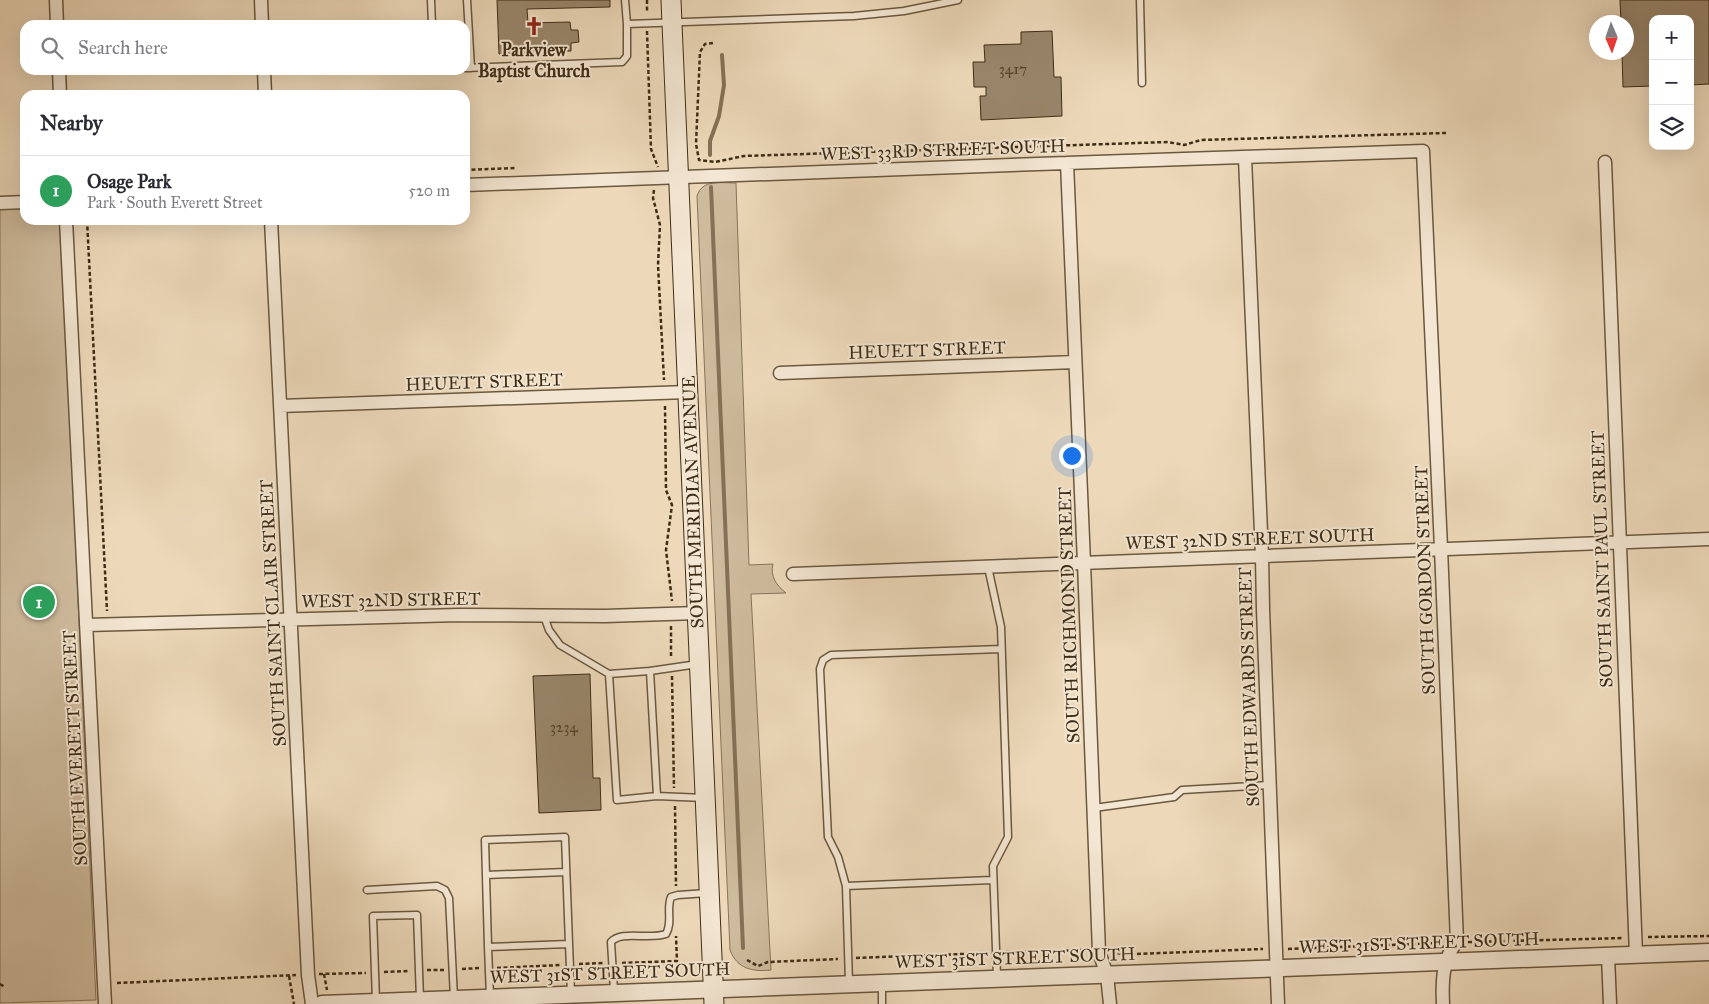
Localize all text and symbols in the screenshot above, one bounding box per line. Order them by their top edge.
church icon: Parkview Baptist Church [523,15,545,37]
north arrow [1589,15,1634,60]
map controls [1649,15,1694,150]
button: + [1649,15,1694,60]
search box [20,20,470,75]
icon: search [38,34,66,62]
text: Search here [78,36,168,59]
place label: Parkview Baptist Church [478,39,591,83]
house number: 3417 [999,60,1027,78]
button: − [1649,60,1694,105]
button: layers [1649,105,1694,150]
text: Nearby [40,110,103,136]
street label: WEST 33RD STREET SOUTH [820,135,1066,165]
text: Osage Park [87,170,172,193]
text: 1 [53,181,59,200]
text: 520 m [408,181,450,200]
text: Park · South Everett Street [87,193,263,212]
street label: HEUETT STREET [848,336,1006,364]
street label: HEUETT STREET [405,368,563,396]
street label: SOUTH MERIDIAN AVENUE [678,375,708,629]
street label: SOUTH SAINT PAUL STREET [1587,430,1617,688]
your location [1059,443,1085,469]
street label: SOUTH GORDON STREET [1410,465,1440,695]
street label: SOUTH SAINT CLAIR STREET [255,479,291,747]
street label: SOUTH RICHMOND STREET [1054,486,1084,744]
street label: WEST 32ND STREET SOUTH [1125,524,1375,554]
street label: SOUTH EDWARDS STREET [1234,567,1264,807]
pin: 1 [23,583,55,621]
street label: WEST 32ND STREET [301,587,481,613]
street label: SOUTH EVERETT STREET [58,630,92,866]
house number: 3234 [550,718,579,736]
street label: WEST 31ST STREET SOUTH [1298,928,1540,958]
street label: WEST 31ST STREET SOUTH [894,943,1136,973]
street label: WEST 31ST STREET SOUTH [489,958,731,988]

